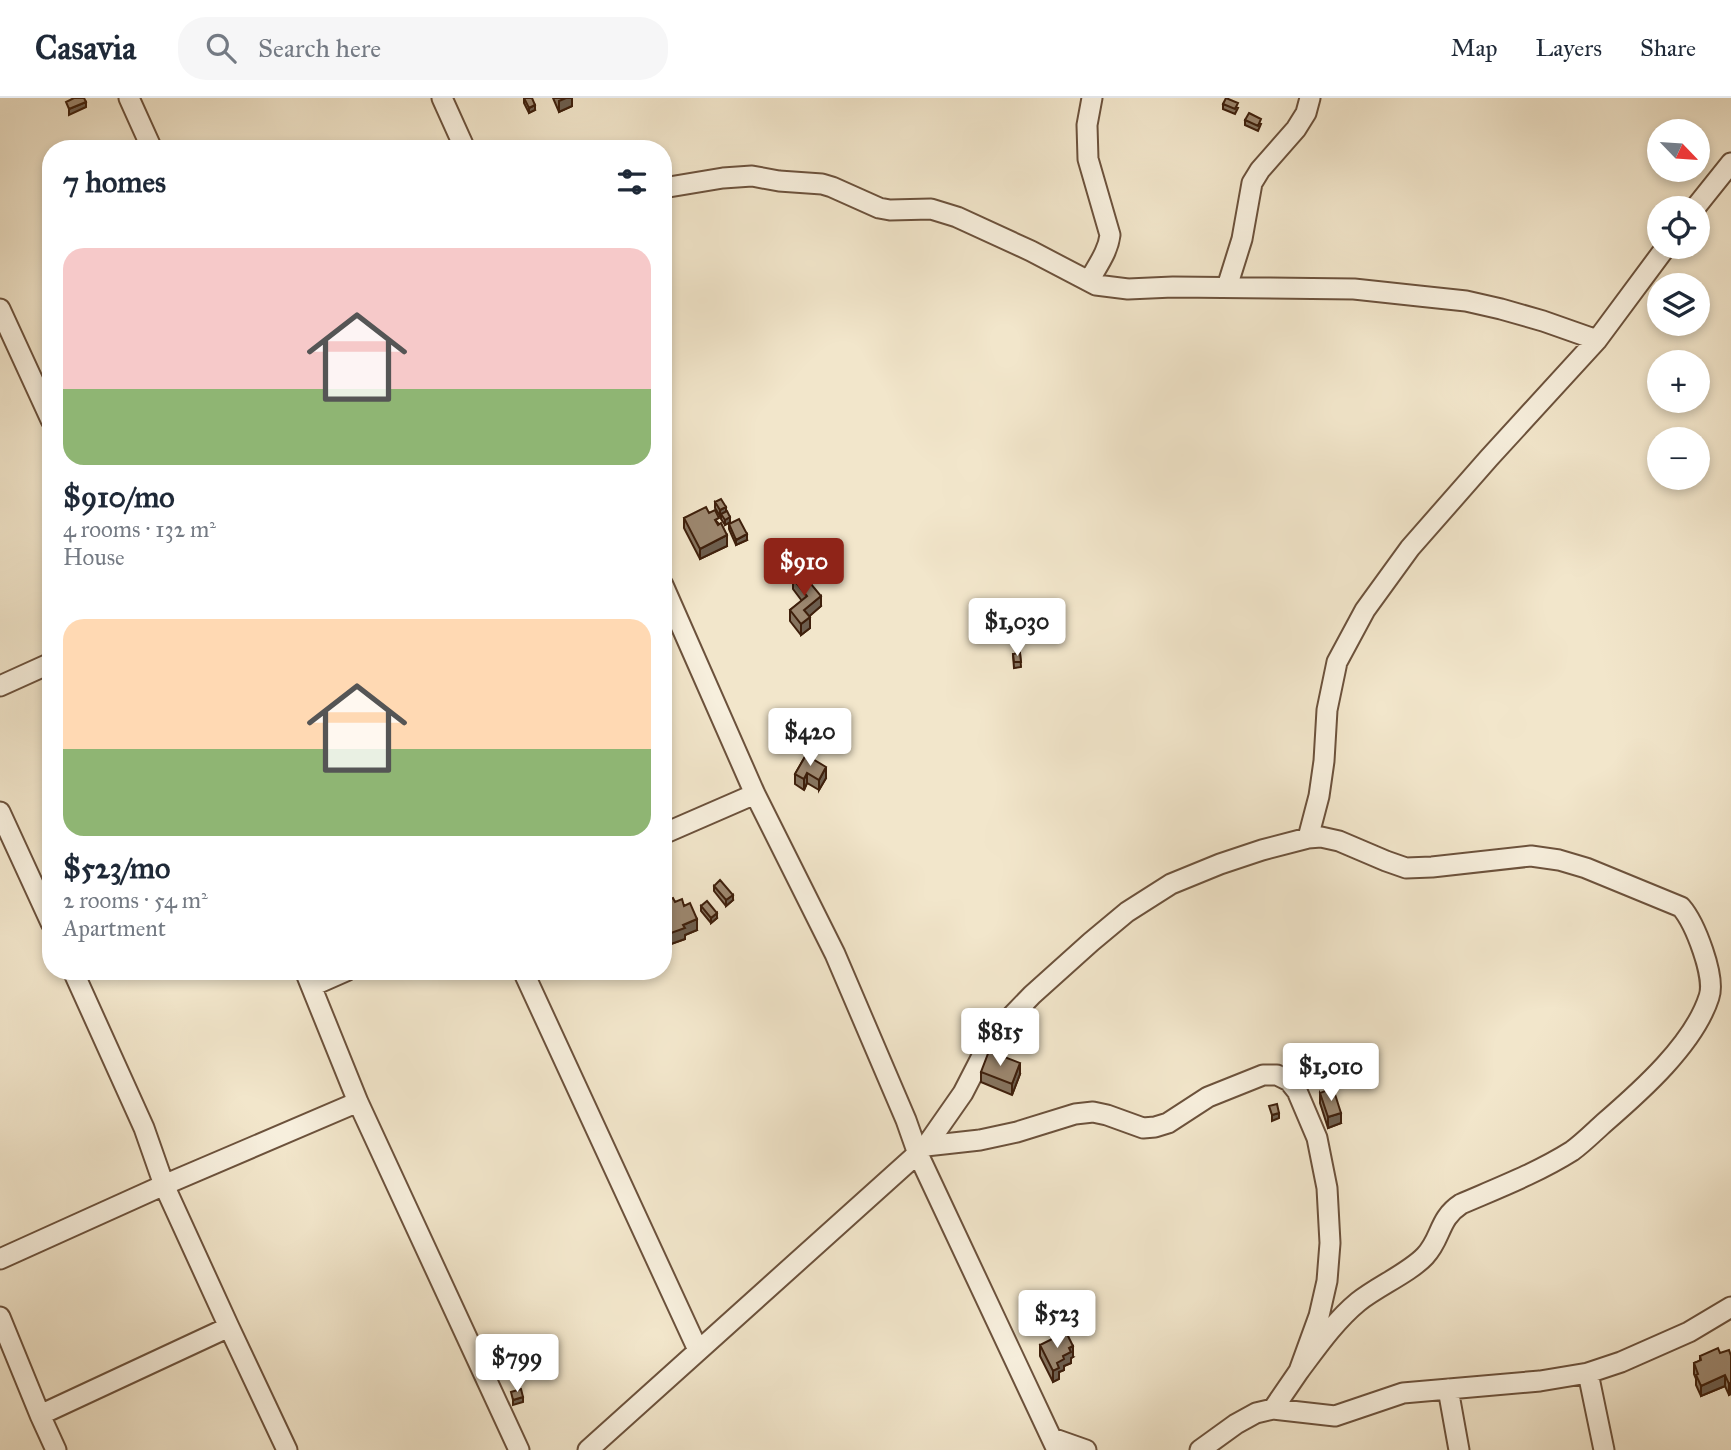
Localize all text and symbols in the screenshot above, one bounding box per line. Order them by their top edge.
search box [178,17,668,80]
text: Casavia [35,28,136,68]
icon: search [202,29,240,67]
text: Search here [258,32,381,64]
text: Map [1451,33,1498,63]
text: Layers [1536,33,1602,63]
text: Share [1640,33,1696,63]
north arrow [1647,119,1710,182]
map controls [1647,119,1710,490]
icon: filters [613,163,651,201]
text: 7 homes [63,164,166,200]
button: locate [1647,196,1710,259]
button: layers [1647,273,1710,336]
icon: home [294,294,420,420]
button: + [1647,350,1710,413]
button: − [1647,427,1710,490]
text: $910/mo [63,479,175,515]
text: 4 rooms · 132 m² [63,515,216,543]
pin: $910 [763,538,845,598]
text: House [63,543,125,571]
text: $910 [780,547,828,575]
pin: $1,030 [960,598,1074,658]
text: $1,030 [985,607,1049,635]
icon: home [294,665,420,791]
pin: $420 [769,708,851,768]
text: $420 [784,717,836,745]
text: $523/mo [63,850,170,886]
text: 2 rooms · 54 m² [63,886,208,914]
text: Apartment [63,914,166,942]
pin: $815 [959,1009,1041,1068]
text: $815 [977,1017,1023,1045]
pin: $1,010 [1274,1044,1388,1103]
text: $1,010 [1299,1052,1363,1080]
pin: $523 [1016,1290,1098,1350]
text: $523 [1034,1299,1080,1327]
pin: $799 [476,1334,558,1394]
text: $799 [492,1343,542,1371]

